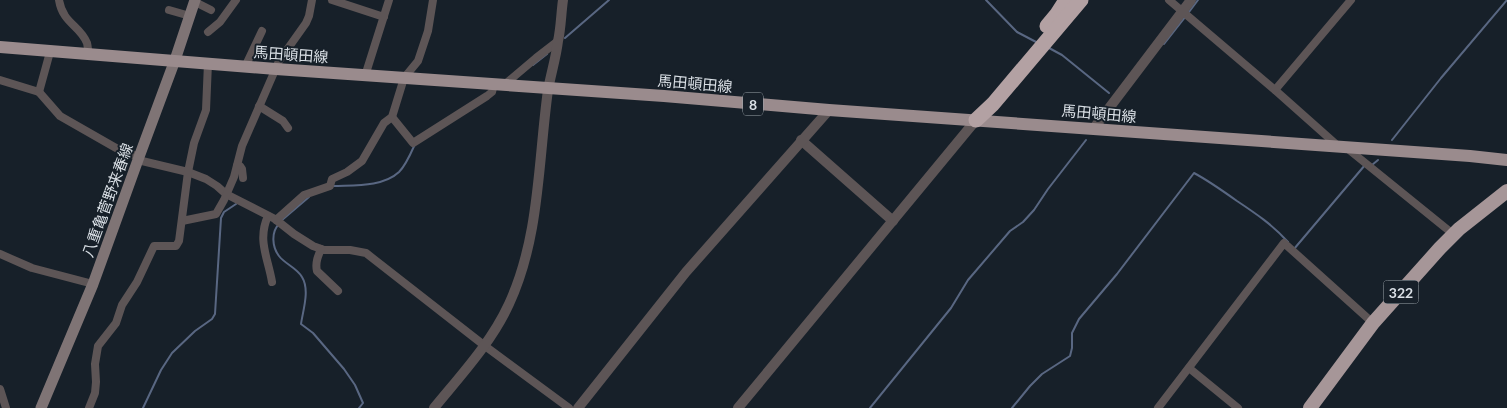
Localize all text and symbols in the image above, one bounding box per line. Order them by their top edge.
street label: 馬田頓田線 [253,42,329,66]
street label: 馬田頓田線 [657,71,733,95]
road number: 8 [743,92,763,116]
street label: 馬田頓田線 [1061,101,1137,125]
street label: 八重亀菅野来春線 [78,141,136,259]
road number: 322 [1384,280,1418,304]

